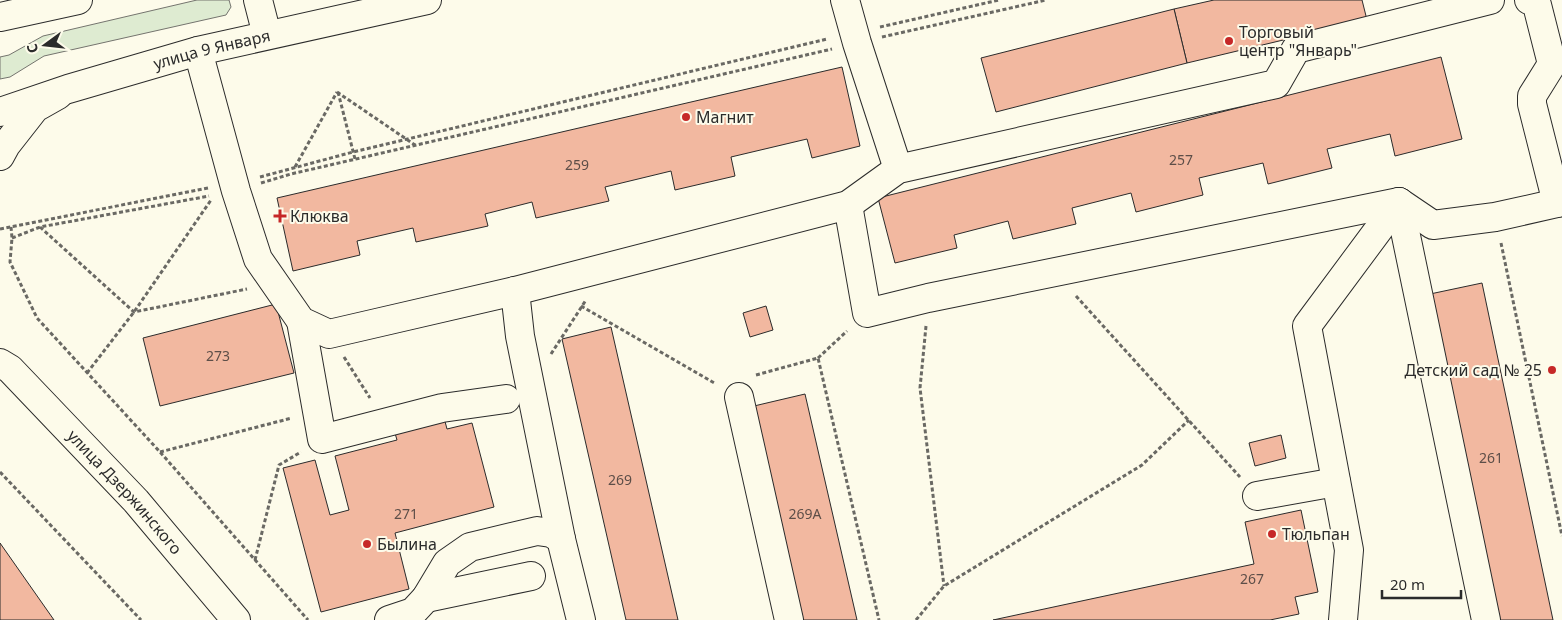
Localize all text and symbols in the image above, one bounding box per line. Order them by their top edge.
north arrow [20,20,70,70]
place label: Торговый центр "Январь" [1239,21,1357,61]
street label: улица 9 Января [151,24,272,74]
marker: Торговый центр "Январь" [1223,35,1235,47]
text: С [22,42,42,55]
place label: Магнит [696,106,754,128]
marker: Магнит [680,111,692,123]
house number: 257 [1169,150,1193,169]
house number: 259 [565,155,589,174]
place label: Клюква [290,205,349,227]
marker: Клюква [274,210,286,222]
house number: 273 [206,346,230,365]
place label: Детский сад № 25 [1405,359,1542,381]
marker: Детский сад № 25 [1546,364,1558,376]
street label: улица Дзержинского [63,425,187,559]
house number: 261 [1479,448,1503,467]
house number: 269 [608,470,632,489]
house number: 271 [394,504,418,523]
house number: 269А [789,504,822,523]
place label: Тюльпан [1282,523,1350,545]
marker: Тюльпан [1266,528,1278,540]
place label: Былина [377,533,437,555]
marker: Былина [361,538,373,550]
scale bar [1382,568,1461,600]
house number: 267 [1240,569,1264,588]
text: 20 m [1390,574,1425,594]

